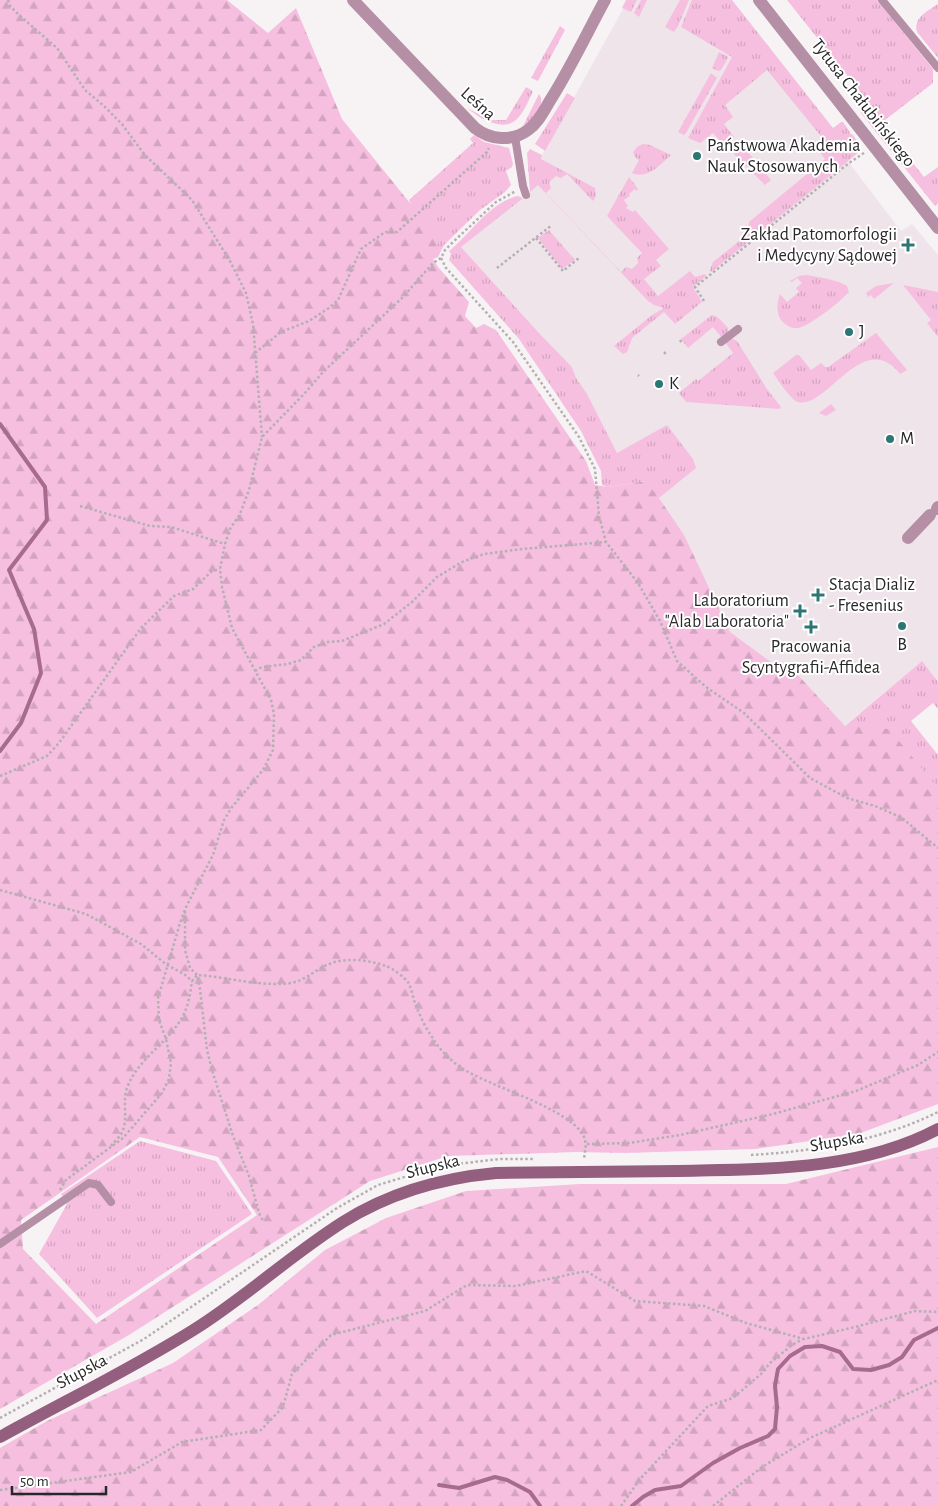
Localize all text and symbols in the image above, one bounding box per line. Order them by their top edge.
street label: Tytusa Chałubińskiego [808,36,918,170]
street label: Leśna [457,84,499,124]
place label: Państwowa Akademia Nauk Stosowanych [707,137,861,176]
marker: Państwowa Akademia Nauk Stosowanych [691,150,703,162]
place label: Zakład Patomorfologii i Medycyny Sądowej [741,226,897,265]
marker: Zakład Patomorfologii i Medycyny Sądowej [901,238,915,252]
place label: J [859,323,865,341]
marker: J [843,326,855,338]
place label: K [669,375,679,393]
marker: K [653,378,665,390]
place label: M [900,430,914,448]
marker: M [884,433,896,445]
place label: Stacja Dializ - Fresenius [829,576,915,615]
marker: Stacja Dializ - Fresenius [811,588,825,602]
place label: Laboratorium "Alab Laboratoria" [665,592,789,631]
marker: Laboratorium "Alab Laboratoria" [793,604,807,618]
marker: Pracowania Scyntygrafii-Affidea [804,620,818,634]
marker: B [896,620,908,632]
place label: B [897,636,907,654]
place label: Pracowania Scyntygrafii-Affidea [742,638,880,677]
street label: Słupska [809,1128,865,1156]
street label: Słupska [404,1152,462,1182]
street label: Słupska [54,1351,110,1393]
scale bar [12,1464,106,1496]
text: 50 m [20,1474,49,1489]

